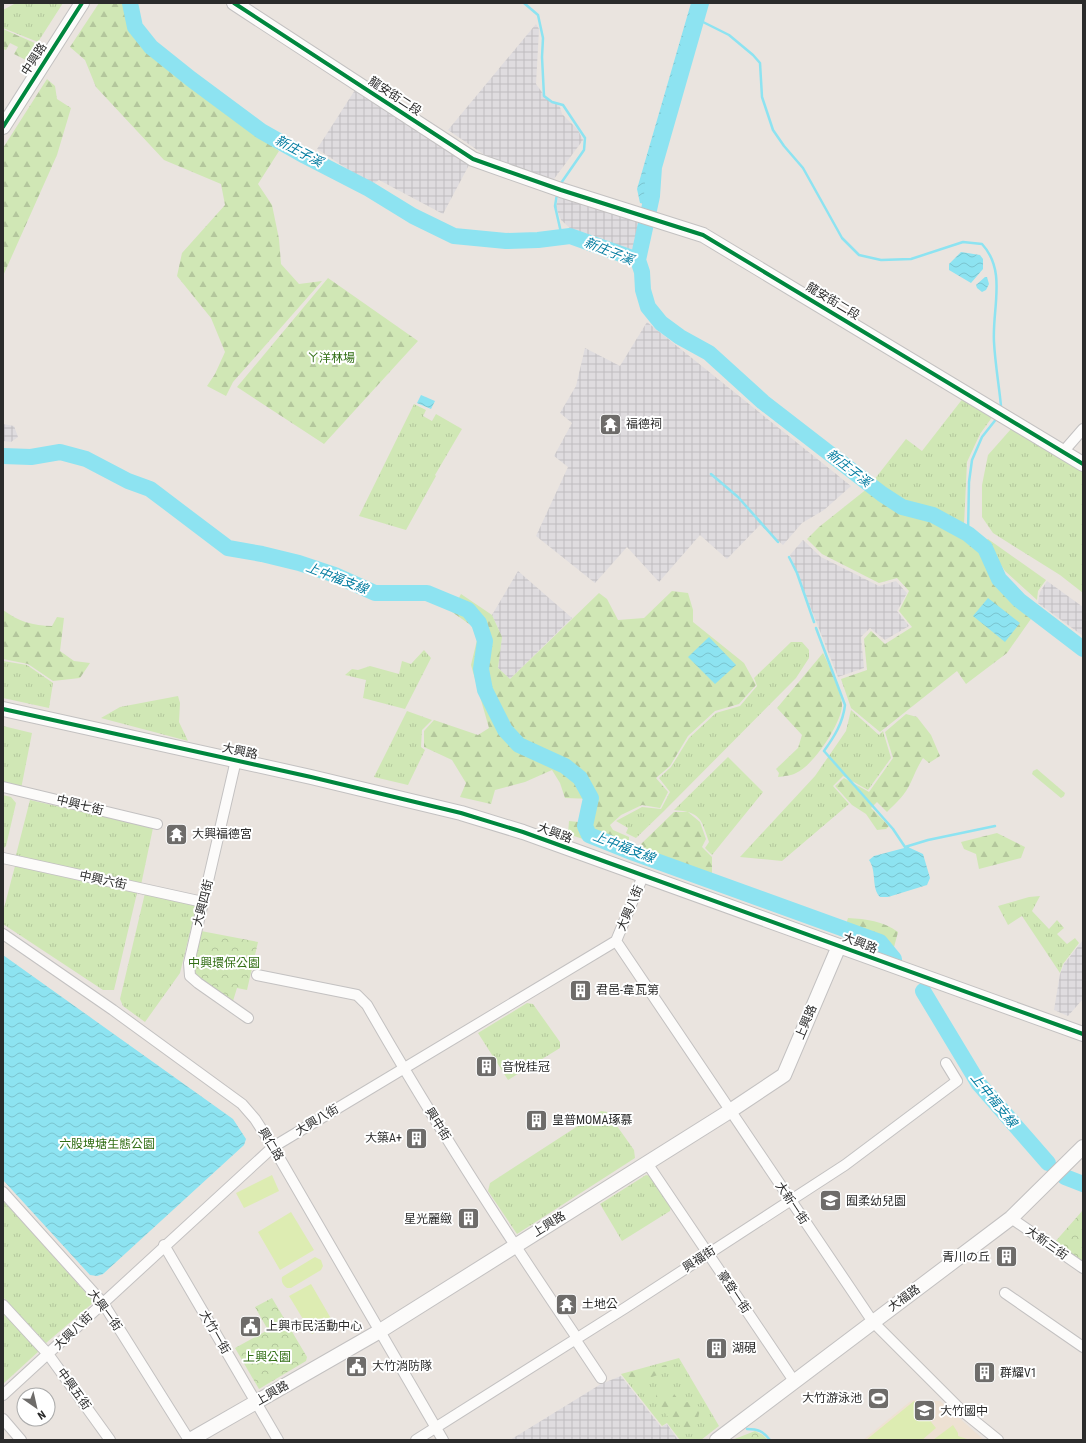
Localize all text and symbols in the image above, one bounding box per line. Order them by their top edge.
street label: 中興路 [18,40,50,78]
street label: 龍安街二段 [366,74,424,118]
water label: 新庄子溪 [273,132,327,171]
water label: 新庄子溪 [582,234,638,268]
street label: 龍安街二段 [804,280,862,322]
park label: ㄚ洋林場 [307,351,355,365]
temple icon: 福德祠 [597,411,623,437]
place label: 福德祠 [626,417,662,431]
water label: 新庄子溪 [824,446,876,491]
water label: 上中福支線 [304,559,372,597]
street label: 大興路 [221,740,259,762]
street label: 中興七街 [55,792,105,818]
street label: 大興路 [536,820,574,846]
temple icon: 大興福德宮 [163,821,189,847]
place label: 大興福德宮 [192,827,252,841]
water label: 上中福支線 [591,828,659,866]
street label: 中興六街 [78,868,128,892]
street label: 大興四街 [190,878,216,928]
street label: 大興八街 [614,883,646,933]
street label: 大興路 [841,930,879,956]
park label: 中興環保公園 [188,956,260,970]
building icon: 君邑-韋瓦第 [568,977,594,1003]
place label: 君邑-韋瓦第 [596,983,659,997]
street label: 上興路 [793,1003,819,1041]
building icon: 音悅桂冠 [473,1054,499,1080]
place label: 音悅桂冠 [502,1060,550,1074]
water label: 上中福支線 [968,1070,1022,1132]
street label: 大興八街 [293,1102,341,1138]
street label: 興中街 [423,1105,453,1143]
building icon: 皇普MOMA琢慕 [523,1107,549,1133]
place label: 皇普MOMA琢慕 [552,1113,632,1127]
street label: 興仁路 [256,1125,286,1163]
building icon: 大築A+ [404,1125,430,1151]
place label: 大築A+ [365,1131,402,1145]
park label: 六股埤塘生態公園 [59,1137,155,1151]
street label: 大新一街 [773,1179,811,1227]
school or university icon: 囿柔幼兒園 [818,1188,844,1214]
place label: 囿柔幼兒園 [846,1194,906,1208]
building icon: 星光麗緻 [455,1206,481,1232]
street label: 上興路 [530,1209,568,1239]
place label: 星光麗緻 [404,1212,452,1226]
street label: 大新三街 [1023,1223,1071,1263]
street label: 興福街 [680,1243,718,1275]
building icon: 青川の丘 [993,1244,1019,1270]
place label: 青川の丘 [942,1250,990,1264]
street label: 豪登一街 [715,1268,753,1316]
street label: 大福路 [885,1282,923,1314]
street label: 大興一街 [85,1286,125,1334]
temple icon: 土地公 [553,1291,579,1317]
place label: 土地公 [582,1297,618,1311]
street label: 大竹一街 [197,1308,233,1356]
street label: 大興八街 [51,1309,95,1353]
public building icon: 上興市民活動中心 [237,1313,263,1339]
place label: 上興市民活動中心 [266,1319,362,1333]
building icon: 湖硯 [703,1335,729,1361]
place label: 湖硯 [732,1341,756,1355]
park label: 上興公園 [243,1350,291,1364]
public building icon: 大竹消防隊 [344,1353,370,1379]
place label: 大竹消防隊 [372,1359,432,1373]
building icon: 群耀V1 [972,1360,998,1386]
street label: 中興五街 [54,1365,94,1413]
place label: 群耀V1 [1000,1366,1037,1380]
street label: 上興路 [253,1378,291,1408]
sports icon: 大竹游泳池 [865,1385,891,1411]
north arrow [16,1387,56,1427]
place label: 大竹游泳池 [802,1391,862,1405]
school or university icon: 大竹國中 [911,1398,937,1424]
place label: 大竹國中 [940,1404,988,1418]
text: N [35,1408,48,1422]

